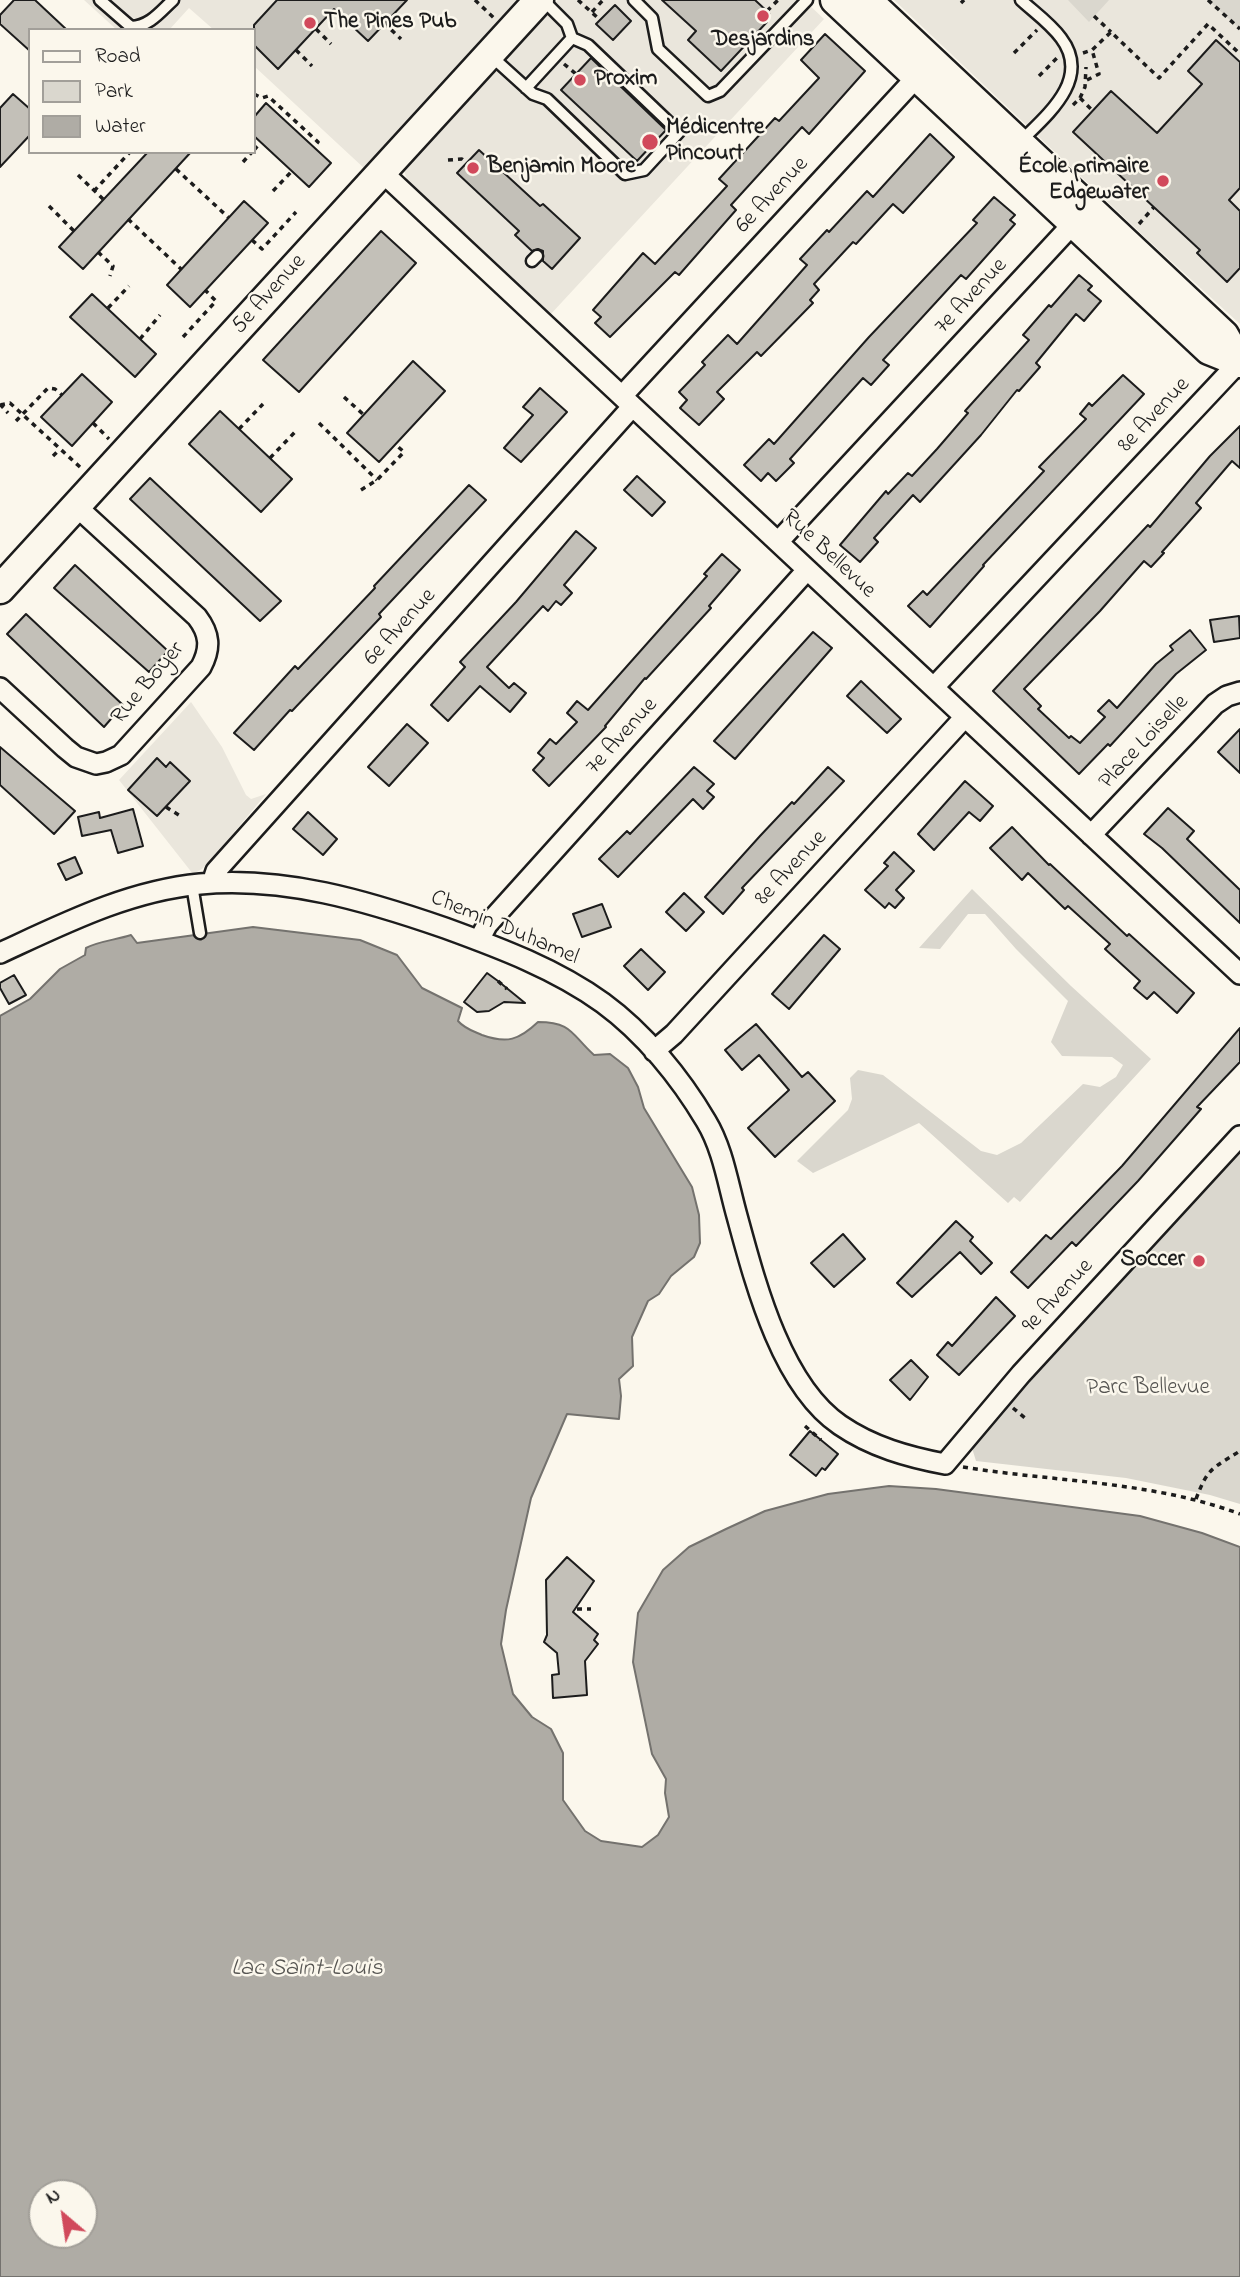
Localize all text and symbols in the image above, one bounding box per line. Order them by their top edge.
marker: Desjardins [755,8,771,24]
place label: The Pines Pub [324,9,457,37]
marker: The Pines Pub [302,15,318,31]
place label: Desjardins [711,27,815,55]
legend [28,28,256,154]
text: Road [95,42,141,72]
place label: Proxim [594,66,657,94]
marker: Proxim [572,72,588,88]
text: Park [95,77,133,107]
text: Water [95,112,146,142]
place label: Médicentre Pincourt [666,115,764,169]
marker: Médicentre Pincourt [640,132,660,152]
street label: 6e Avenue [731,152,815,240]
place label: Benjamin Moore [487,154,636,182]
place label: École primaire Edgewater [1018,154,1149,208]
marker: Benjamin Moore [465,160,481,176]
marker: École primaire Edgewater [1155,173,1171,189]
street label: 5e Avenue [227,249,313,341]
street label: 7e Avenue [930,253,1014,341]
street label: 8e Avenue [1113,372,1197,460]
street label: Rue Bellevue [775,505,881,605]
street label: 6e Avenue [359,583,443,673]
street label: Rue Boyer [106,637,192,731]
street label: Place Loiselle [1094,690,1196,796]
street label: 7e Avenue [581,693,665,781]
street label: 8e Avenue [750,825,834,913]
street label: Chemin Duhamel [426,885,582,973]
place label: Soccer [1120,1247,1185,1275]
marker: Soccer [1191,1253,1207,1269]
street label: 9e Avenue [1018,1254,1100,1340]
park label: Parc Bellevue [1086,1375,1210,1403]
water label: Lac Saint-Louis [231,1956,383,1984]
north arrow [28,2179,98,2249]
text: N [41,2182,66,2212]

